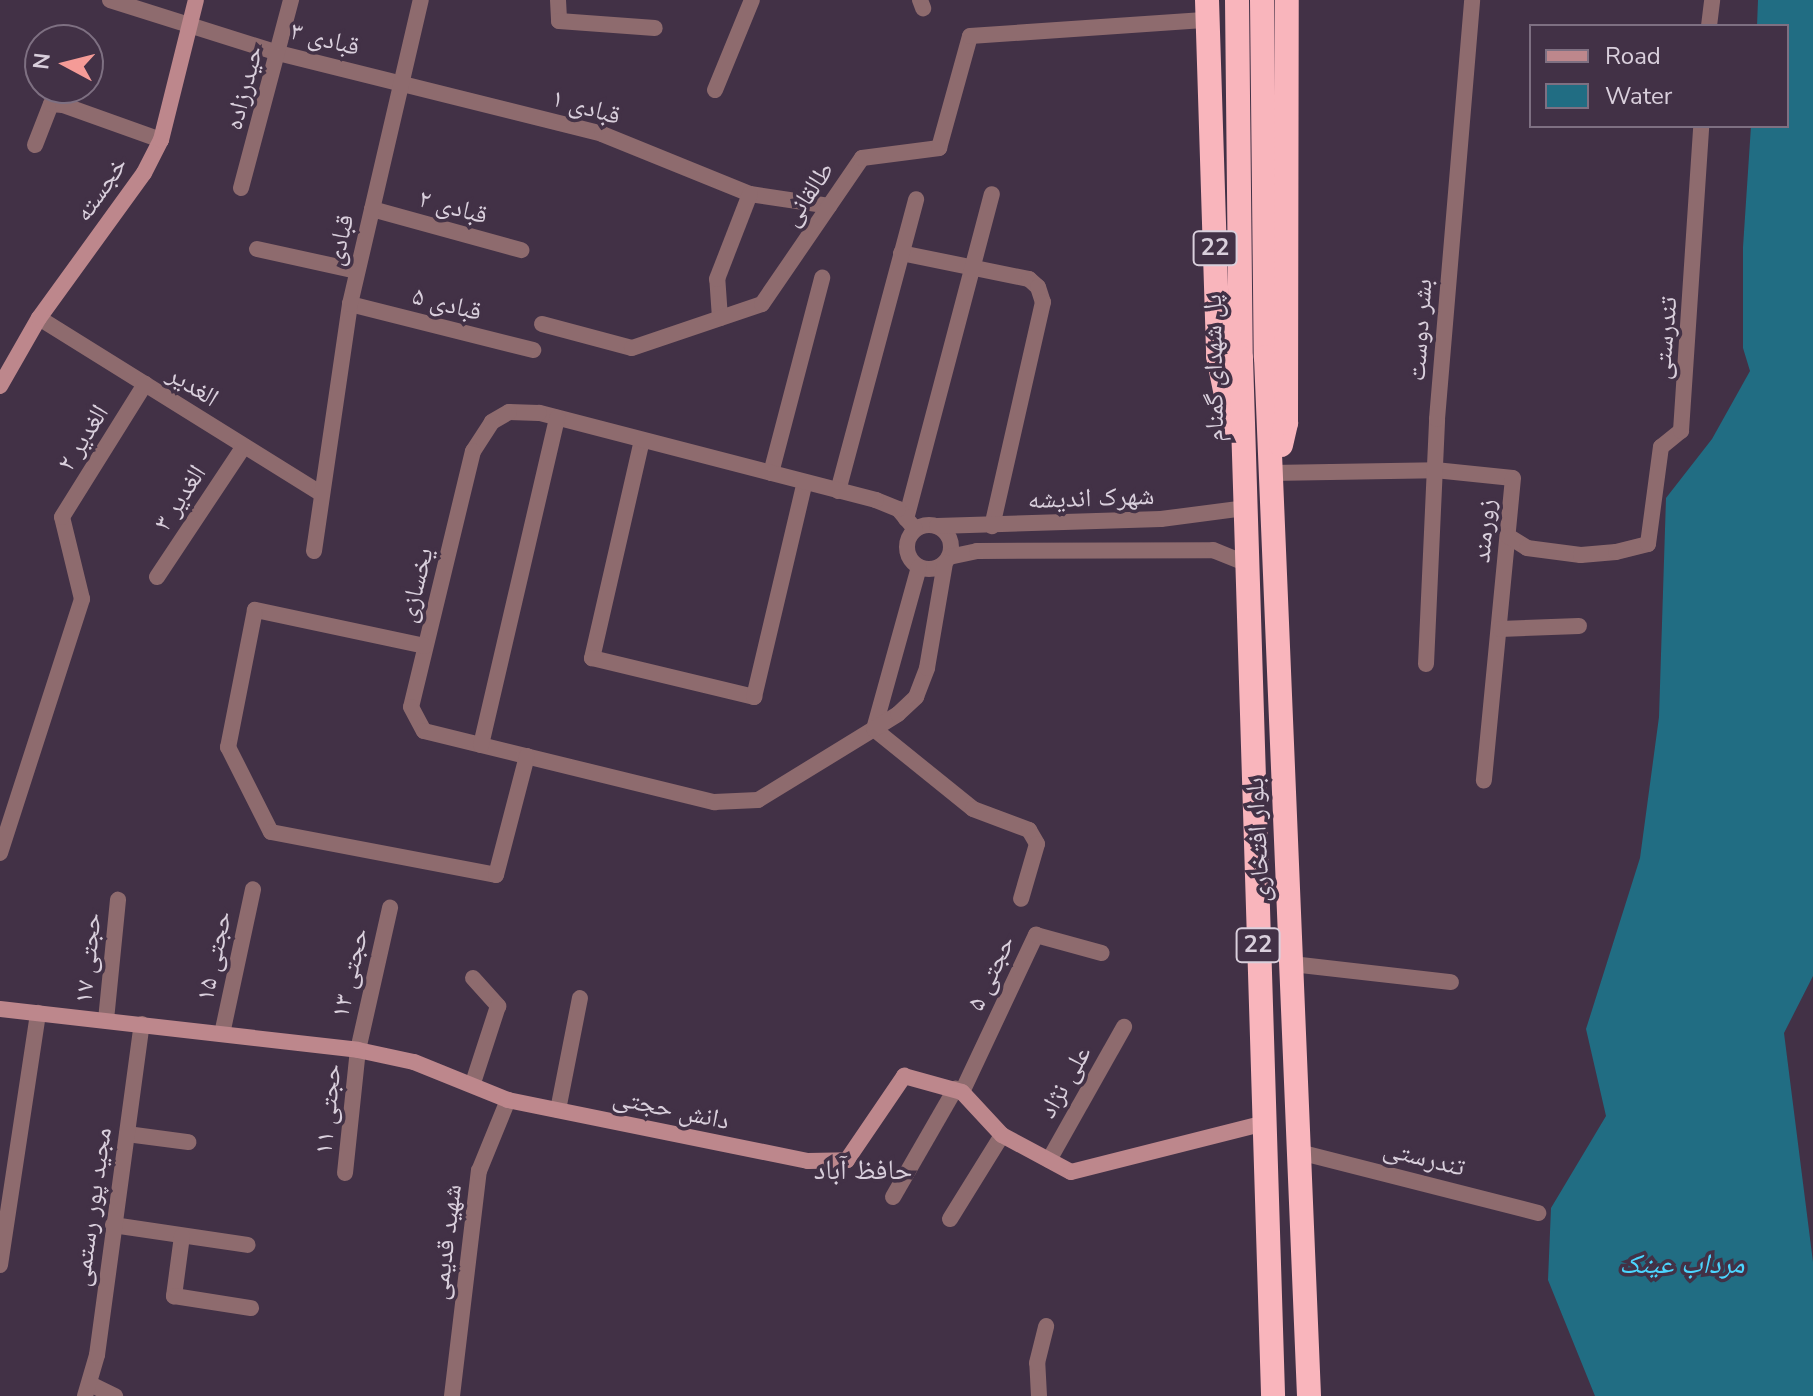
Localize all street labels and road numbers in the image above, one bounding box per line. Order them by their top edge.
street label: قبادی ۳ [287,15,363,63]
street label: حیدرزاده [218,42,270,134]
street label: قبادی ۱ [548,82,624,132]
street label: خجسته [68,150,134,228]
street label: طالقانی [775,156,841,232]
street label: قبادی ۲ [415,183,491,231]
street label: قبادی [319,211,361,269]
road number: 22 [1191,228,1239,268]
street label: بشر دوست [1401,278,1439,382]
street label: قبادی ۵ [409,280,485,328]
street label: پل شهدای گمنام [1197,294,1231,442]
street label: تندرستی [1646,295,1684,381]
street label: الغدیر [162,358,224,414]
street label: الغدیر ۲ [51,399,115,477]
street label: الغدیر ۳ [147,459,213,537]
street label: شهرک اندیشه [1027,480,1155,516]
street label: زورمند [1466,498,1502,564]
street label: یخسازی [392,544,440,626]
street label: بلوار افتخاری [1239,777,1277,903]
street label: حجتی ۱۵ [189,908,239,1004]
street label: حجتی ۱۷ [68,911,108,1005]
street label: حجتی ۱۳ [325,925,375,1021]
road number: 22 [1234,925,1282,965]
street label: حجتی ۵ [960,930,1022,1016]
street label: علی نژاد [1032,1040,1098,1124]
street label: حجتی ۱۱ [308,1062,348,1156]
street label: دانش حجتی [610,1081,732,1137]
street label: مجید پور رستمی [65,1125,119,1289]
street label: تندرستی [1380,1133,1468,1183]
street label: شهید قدیمی [423,1182,469,1302]

